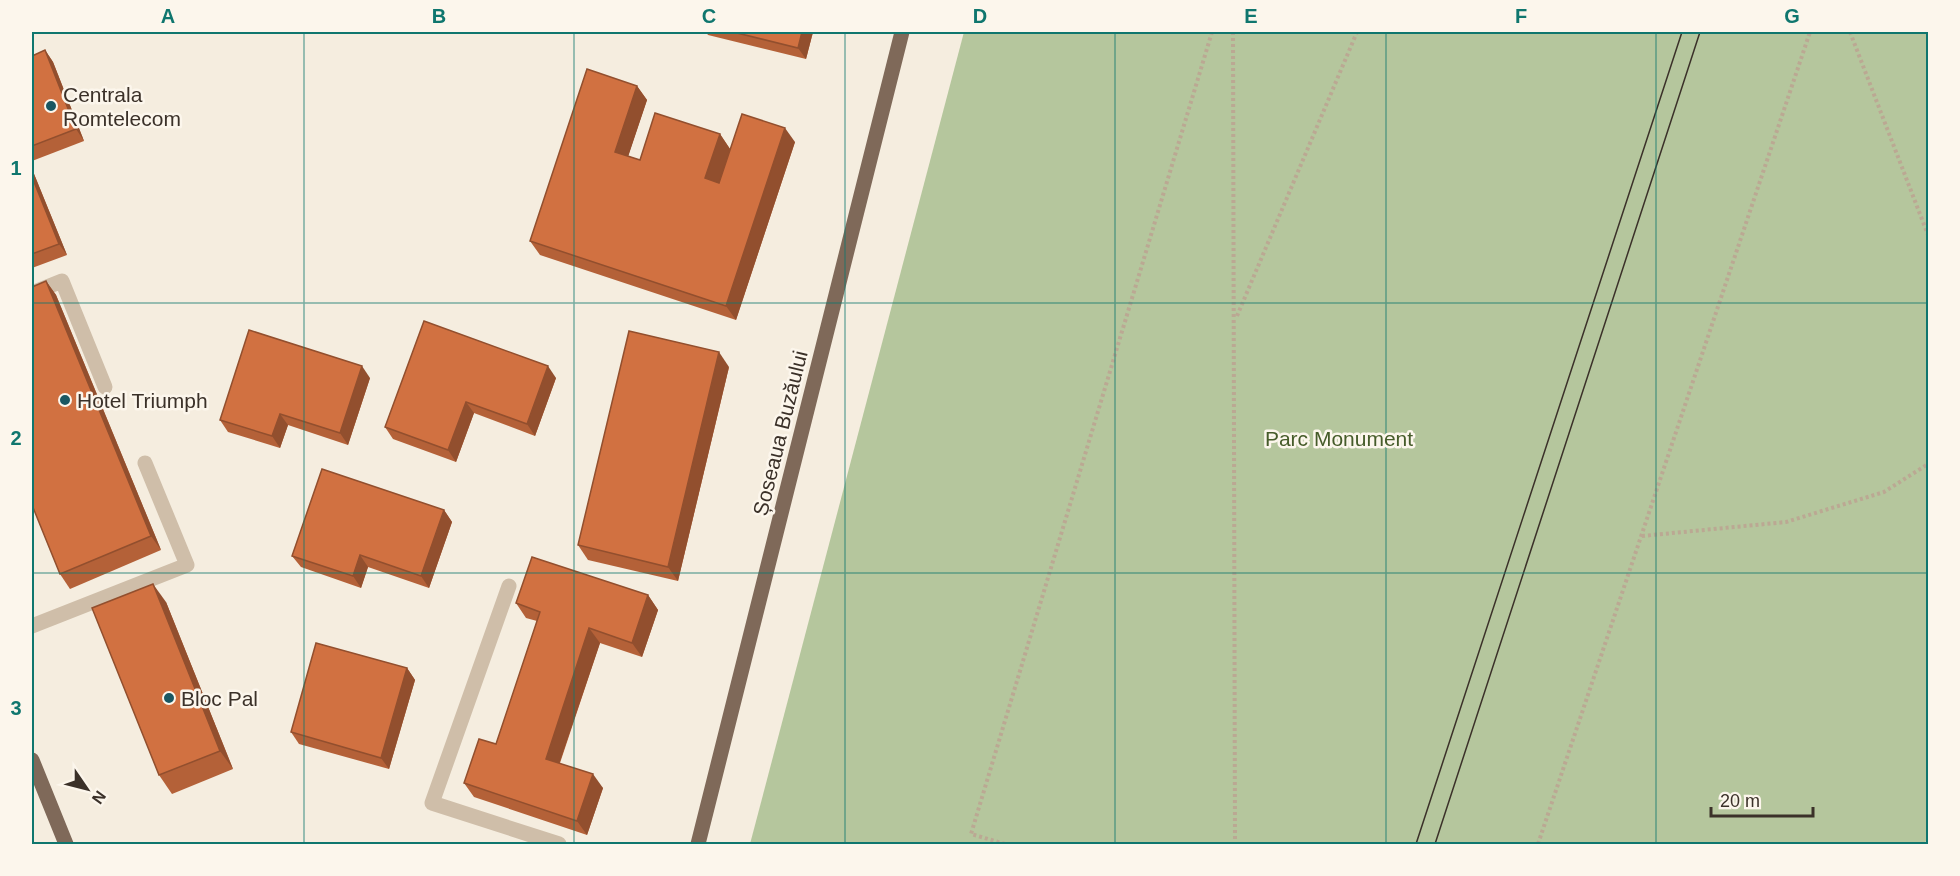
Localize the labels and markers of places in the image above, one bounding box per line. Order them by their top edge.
place label: Centrala Romtelecom [63,83,181,130]
marker: Centrala Romtelecom [44,99,58,113]
place label: Hotel Triumph [77,389,208,412]
marker: Hotel Triumph [58,393,72,407]
place label: Bloc Pal [181,687,258,710]
marker: Bloc Pal [162,691,176,705]

